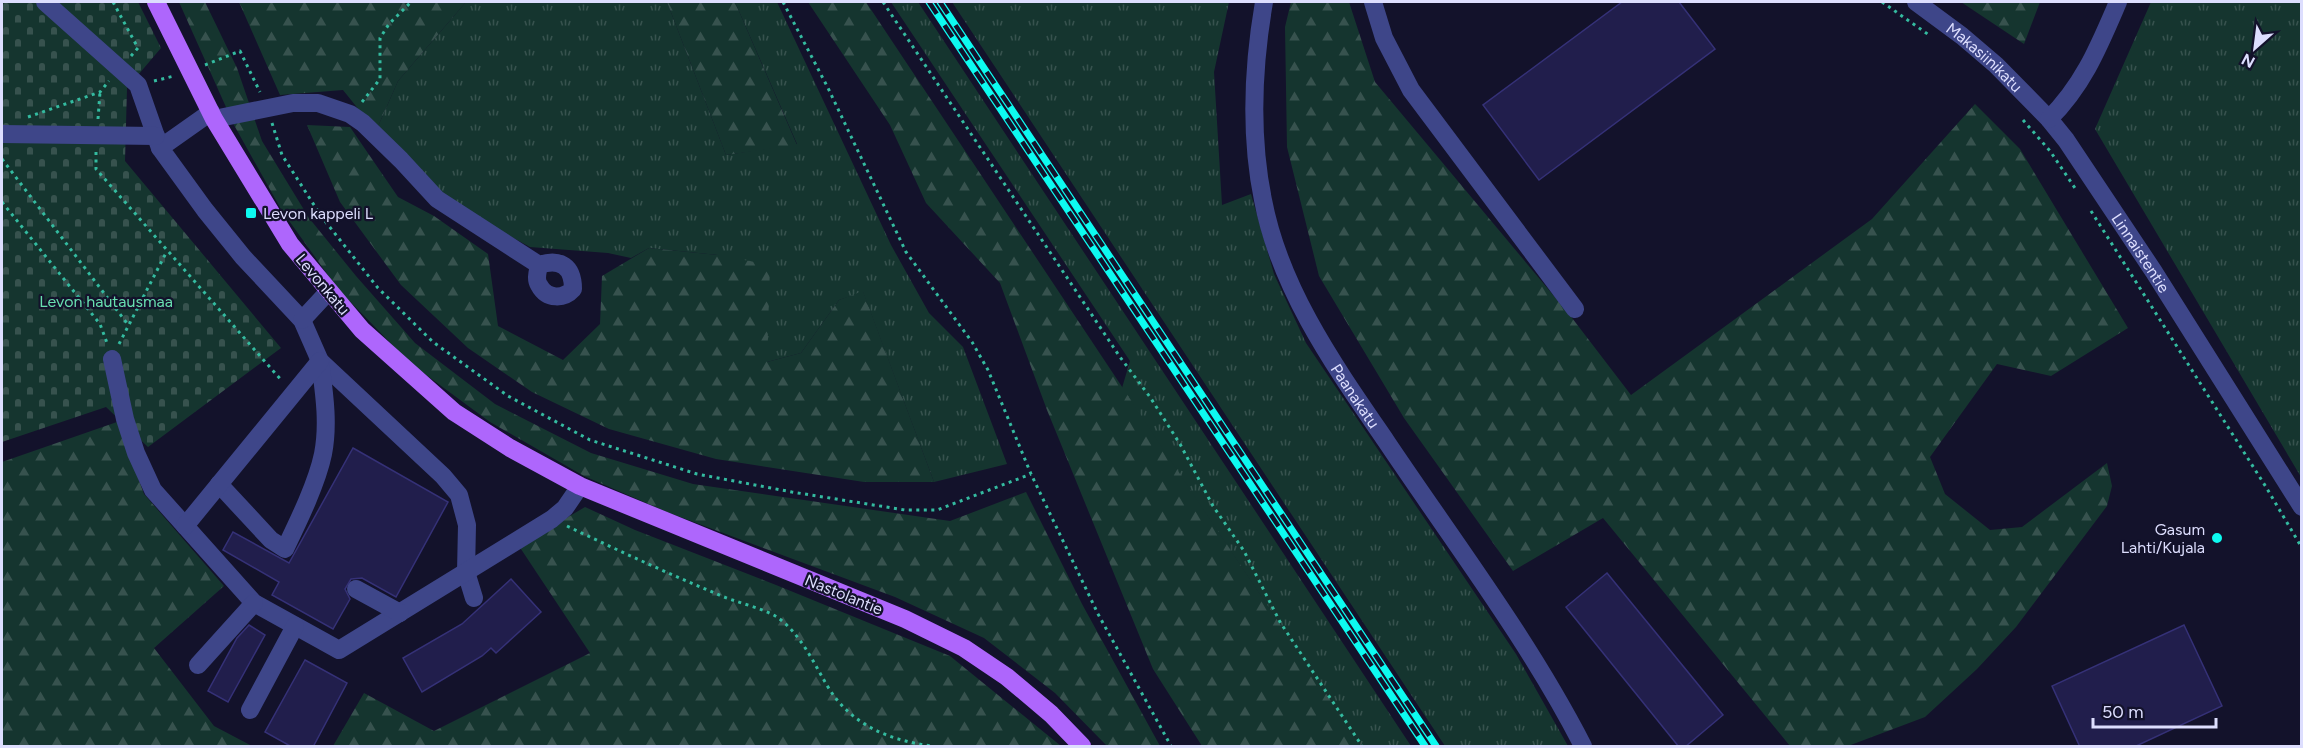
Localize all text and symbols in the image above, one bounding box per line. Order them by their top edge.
north arrow [2225,18,2285,78]
street label: Makasiinikatu [1942,19,2026,96]
text: N [2238,50,2258,72]
place label: Levon kappeli L [263,204,374,223]
marker: Levon kappeli L [244,206,258,220]
street label: Linnaistentie [2107,210,2174,297]
street label: Levonkatu [292,250,354,319]
park label: Levon hautausmaa [39,292,173,311]
street label: Paanakatu [1327,360,1383,432]
place label: Gasum Lahti/Kujala [2121,520,2205,557]
marker: Gasum Lahti/Kujala [2210,531,2224,545]
street label: Nastolantie [802,570,886,619]
scale bar [2093,691,2216,729]
text: 50 m [2102,701,2144,723]

